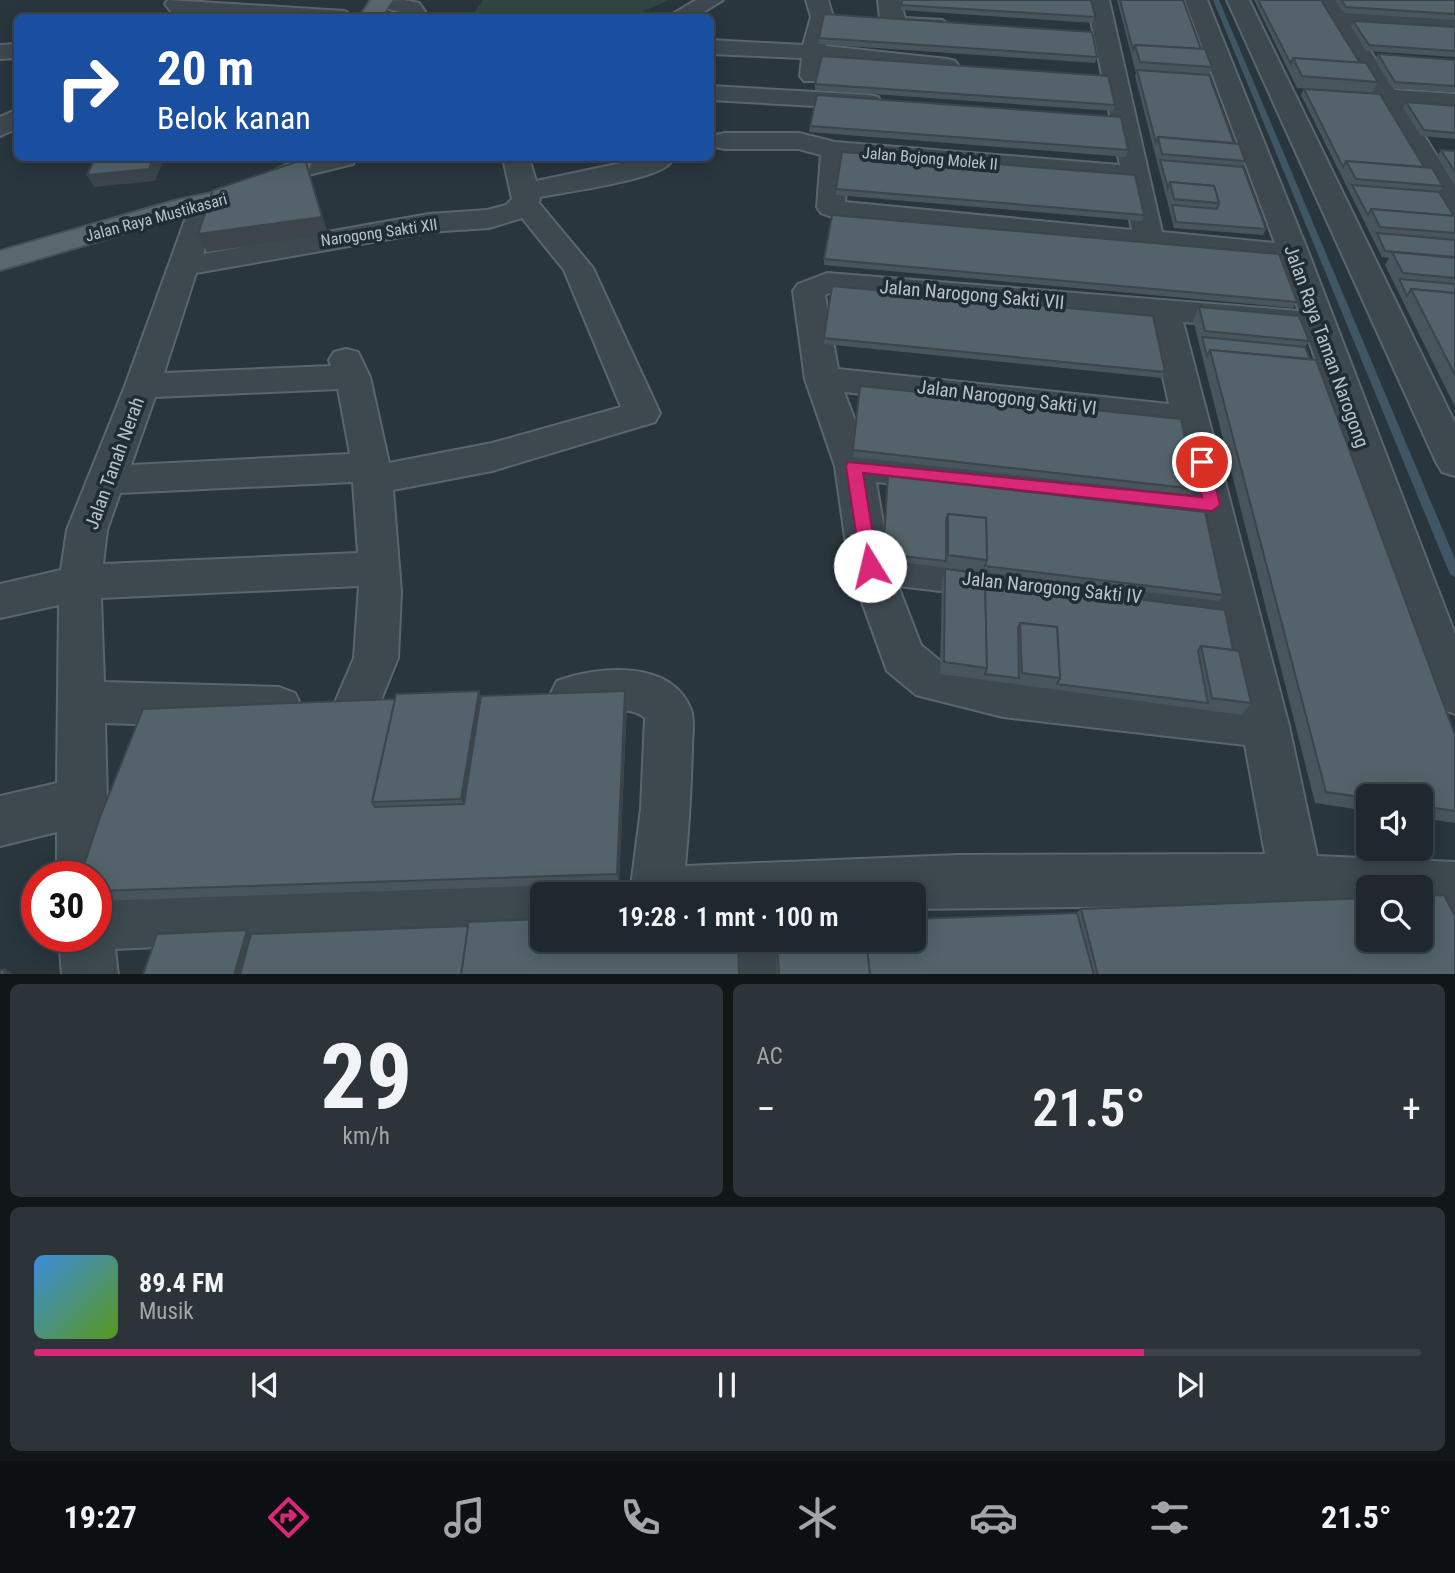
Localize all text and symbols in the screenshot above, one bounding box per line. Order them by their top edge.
text: 20 m [157,40,254,97]
icon: right [42,42,133,133]
text: Belok kanan [157,99,311,137]
street label: Jalan Bojong Molek II [861,143,999,174]
street label: Jalan Raya Mustikasari [83,189,229,246]
street label: Narogong Sakti XII [319,215,439,250]
street label: Jalan Raya Taman Narogong [1279,242,1374,450]
street label: Jalan Narogong Sakti VII [879,275,1065,314]
street label: Jalan Narogong Sakti VI [916,375,1098,420]
street label: Jalan Tanah Nerah [80,394,149,532]
pin [1172,432,1232,492]
icon: arrive [1183,443,1221,481]
position arrow [833,529,907,603]
street label: Jalan Narogong Sakti IV [961,567,1143,608]
map controls [1356,784,1433,952]
button: sound [1356,784,1433,861]
speed limit sign: 30 [21,861,112,952]
button: search [1356,875,1433,952]
text: 19:28 · 1 mnt · 100 m [617,902,839,932]
text: 29 [320,1024,412,1130]
text: AC [757,1043,783,1070]
text: 21.5° [1032,1078,1145,1139]
text: − [757,1087,776,1131]
text: + [1402,1087,1421,1131]
text: km/h [343,1123,390,1150]
text: 89.4 FM [139,1268,224,1298]
text: Musik [139,1298,194,1325]
icon: previous [246,1366,284,1404]
icon: pause [708,1366,746,1404]
icon: next [1171,1366,1209,1404]
icon: directions [264,1493,313,1542]
icon: music [440,1493,489,1542]
icon: phone [616,1493,665,1542]
icon: climate [793,1493,842,1542]
icon: car [969,1493,1018,1542]
icon: filters [1145,1493,1194,1542]
text: 19:27 [64,1498,137,1536]
text: 21.5° [1321,1498,1391,1536]

